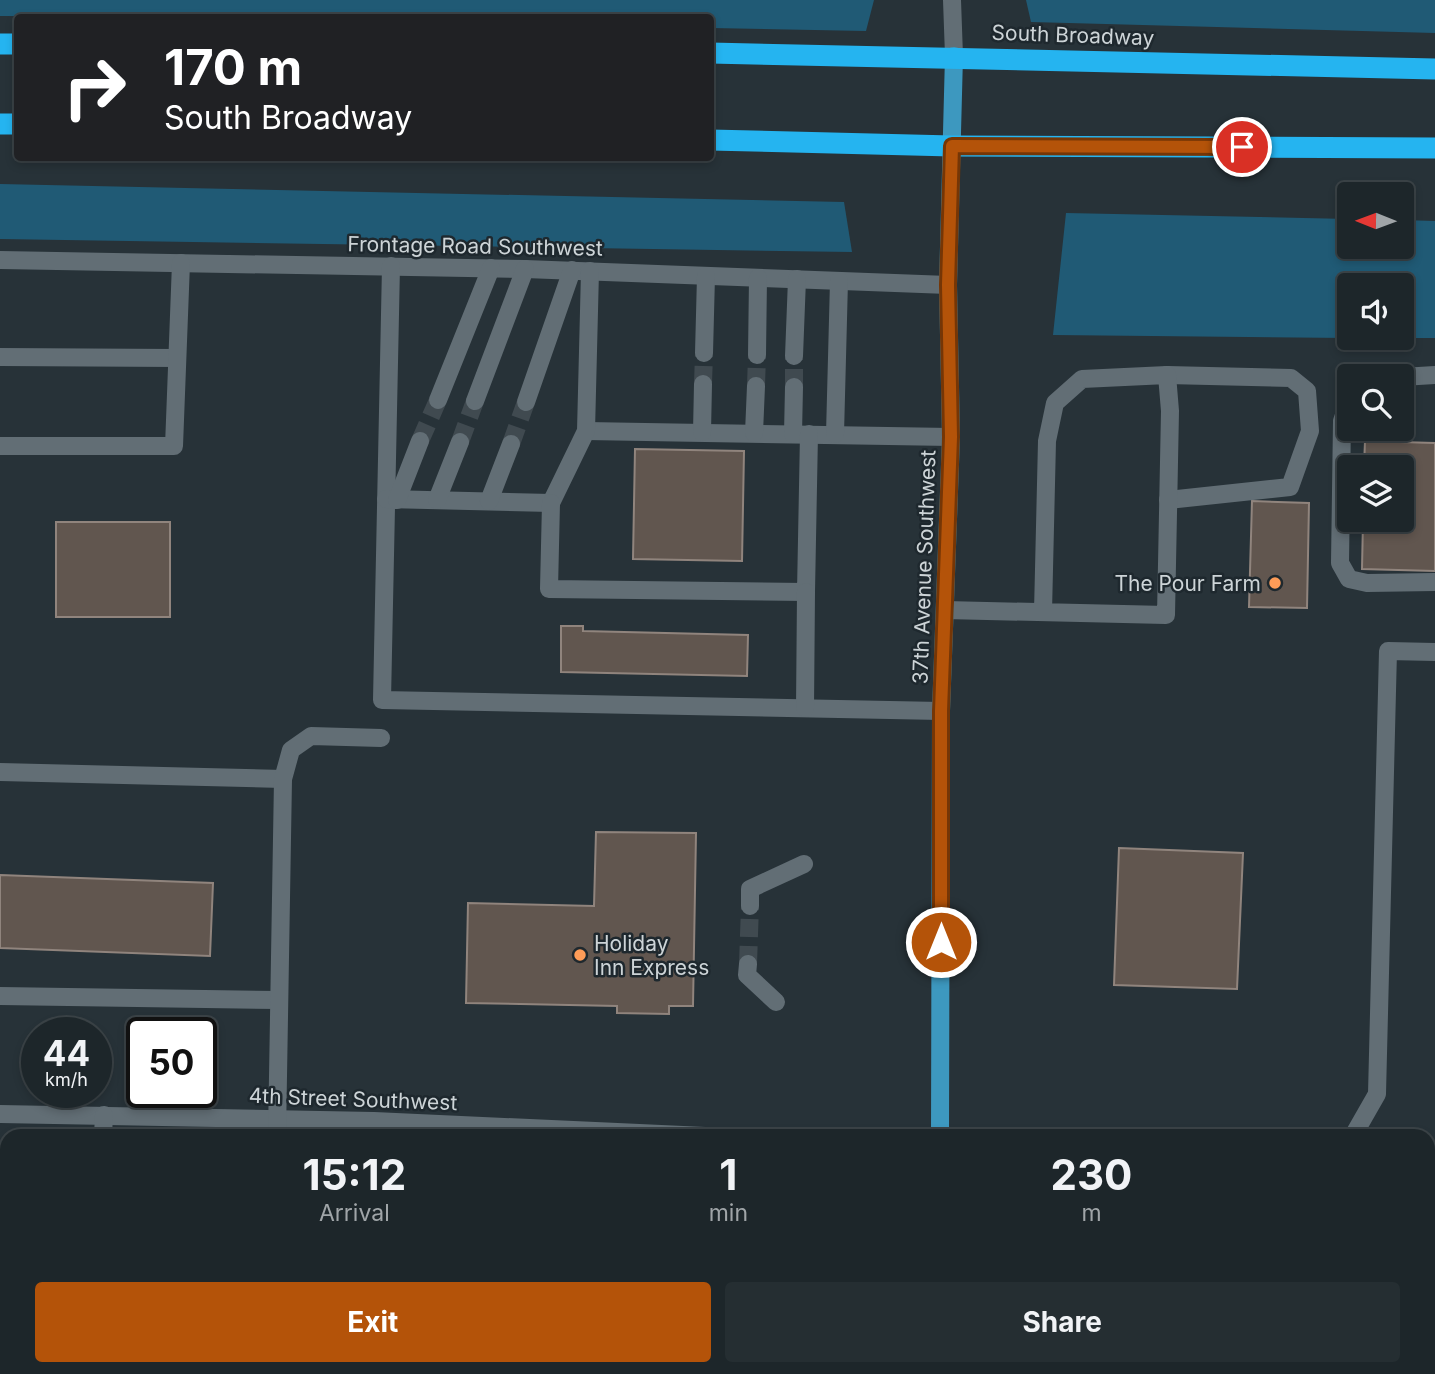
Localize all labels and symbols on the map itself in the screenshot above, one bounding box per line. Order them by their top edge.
street label: South Broadway [991,20,1155,50]
pin [1212,117,1272,177]
north arrow [1337,182,1414,259]
street label: Frontage Road Southwest [347,231,603,261]
street label: 37th Avenue Southwest [907,449,941,685]
place label: The Pour Farm [1114,571,1261,596]
marker: The Pour Farm [1267,575,1283,591]
position arrow [904,905,978,979]
place label: Holiday Inn Express [594,931,709,980]
marker: Holiday Inn Express [572,947,588,963]
speed limit sign: 50 [126,1017,217,1108]
street label: 4th Street Southwest [248,1083,458,1115]

